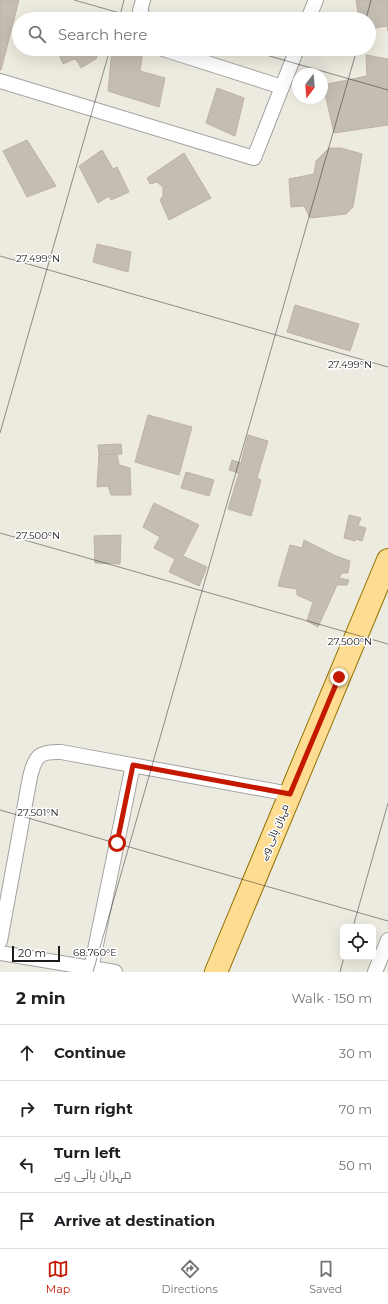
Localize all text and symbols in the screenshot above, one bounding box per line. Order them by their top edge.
search box [12,12,376,56]
icon: search [26,23,48,45]
text: Search here [58,25,147,44]
north arrow [292,68,328,104]
text: 27.499°N [16,252,60,265]
text: 27.499°N [328,358,372,371]
text: 27.500°N [16,529,60,542]
text: 27.500°N [328,635,372,648]
route end [330,668,348,686]
street label: مہران ہائی وے [256,802,292,862]
text: 27.501°N [17,806,59,819]
route start [108,834,126,852]
map controls [340,924,376,960]
button: locate [340,924,376,960]
scale bar [12,944,60,963]
text: 20 m [18,946,46,960]
text: 68.760°E [73,946,117,959]
text: 2 min [16,988,66,1008]
text: Walk · 150 m [291,990,372,1006]
icon: ahead [16,1042,38,1064]
text: Continue [54,1043,126,1062]
text: 30 m [339,1045,372,1061]
icon: right [16,1098,38,1120]
text: Turn right [54,1099,133,1118]
text: 70 m [339,1101,372,1117]
text: Turn left [54,1143,121,1162]
icon: left [16,1154,38,1176]
text: 50 m [339,1157,372,1173]
text: مہران ہائی وے [54,1166,132,1182]
icon: arrive [16,1210,38,1232]
text: Arrive at destination [54,1211,215,1230]
tab: Map [46,1258,70,1296]
tab: Directions [162,1258,218,1296]
tab: Saved [309,1258,342,1296]

